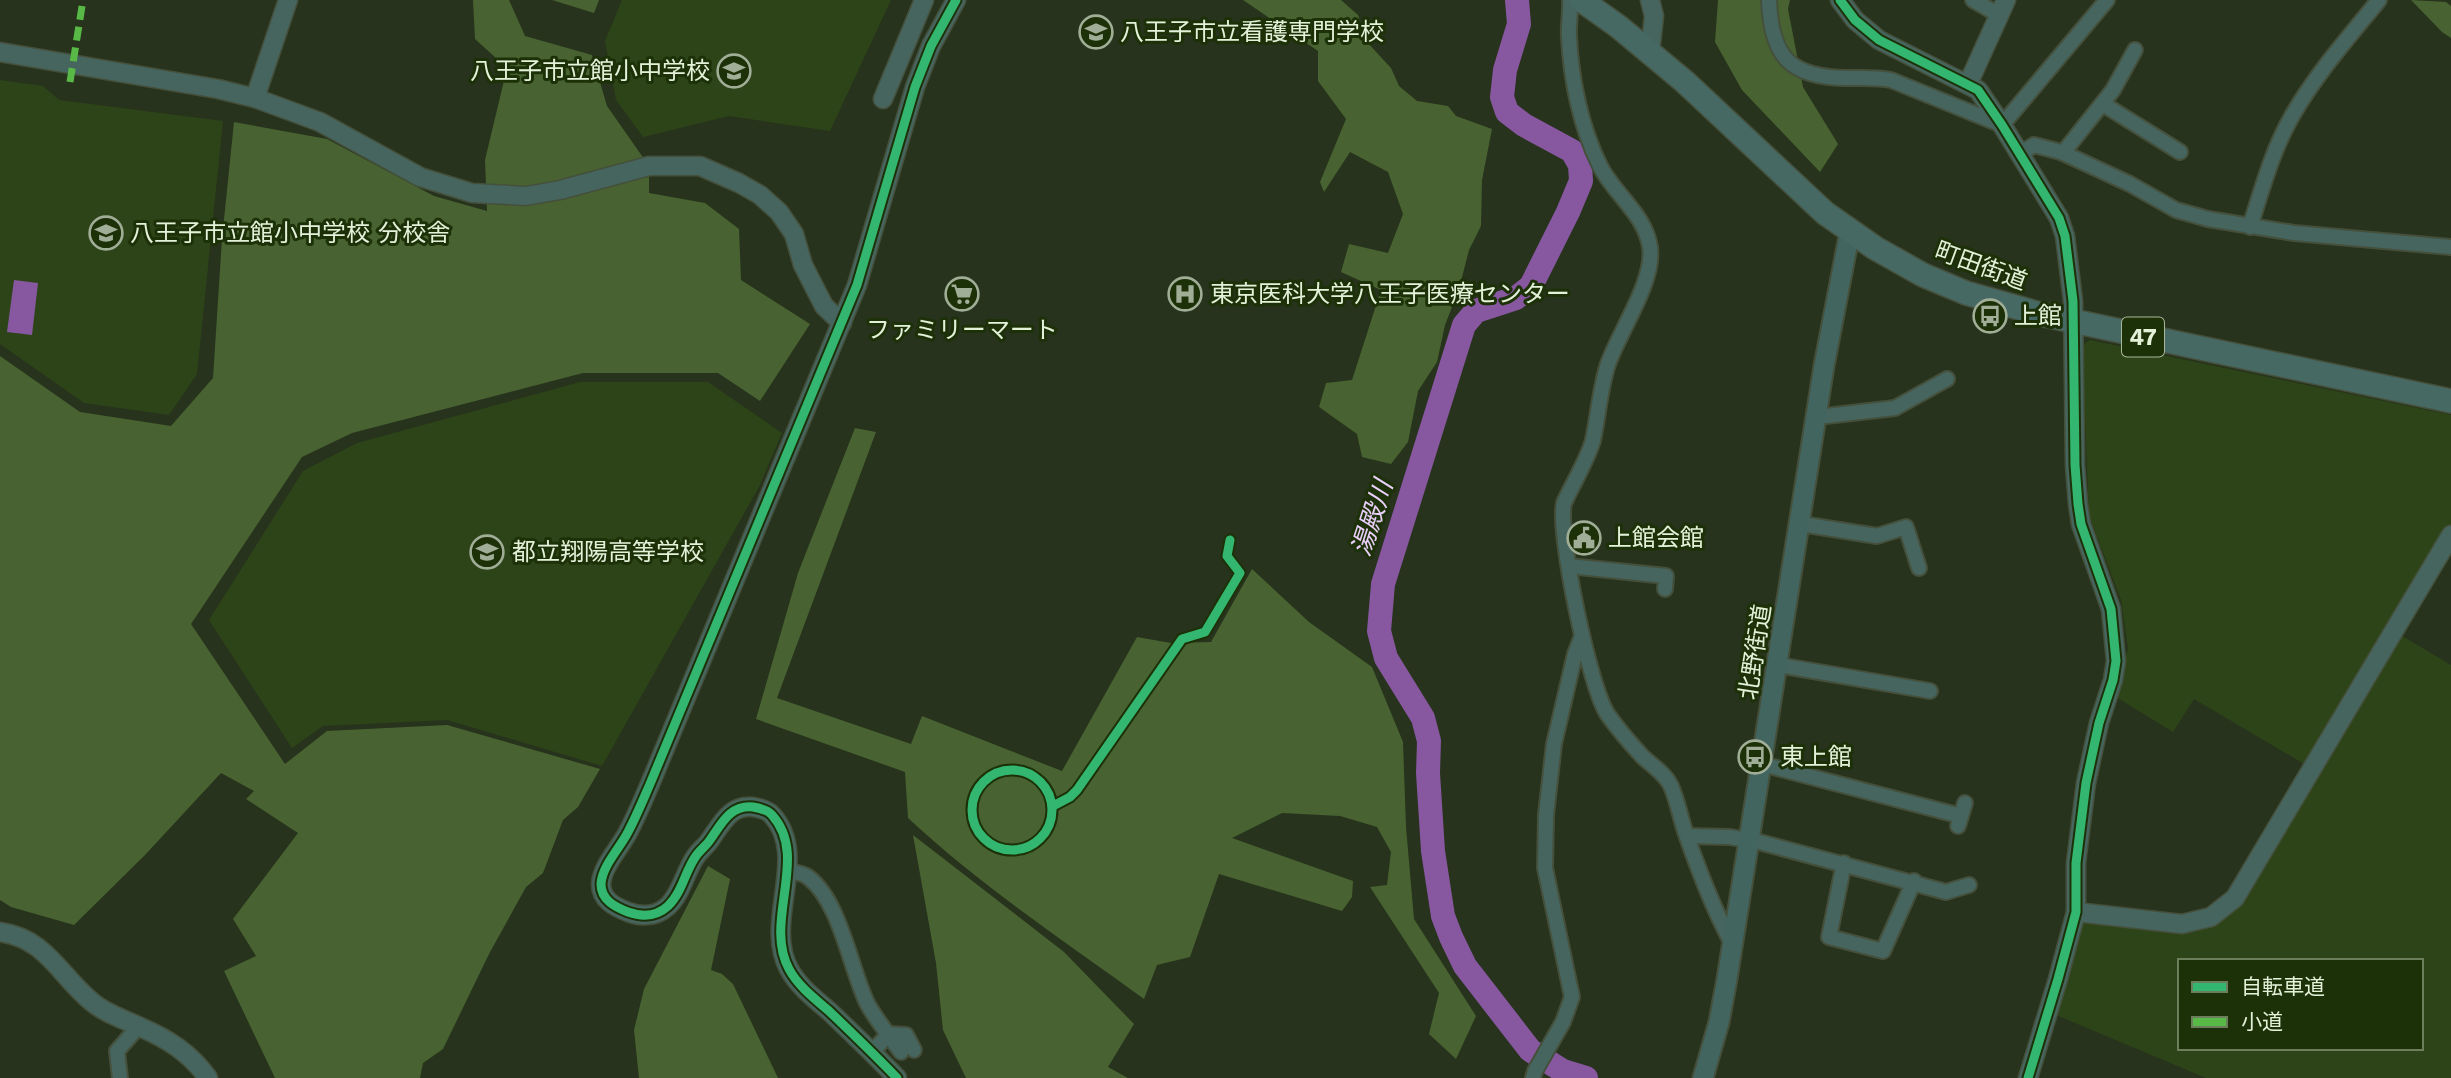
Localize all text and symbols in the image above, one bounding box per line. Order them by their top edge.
school or university icon: 八王子市立看護専門学校 [1077,13,1115,51]
place label: 八王子市立看護専門学校 [1120,18,1384,46]
school or university icon: 八王子市立館小中学校 [715,52,753,90]
place label: 八王子市立館小中学校 [470,57,710,85]
school or university icon: 八王子市立館小中学校 分校舎 [87,214,125,252]
place label: 八王子市立館小中学校 分校舎 [130,219,450,247]
street label: 町田街道 [1931,236,2031,296]
supermarket icon: ファミリーマート [943,275,981,313]
hospital icon: 東京医科大学八王子医療センター [1166,275,1204,313]
place label: 東京医科大学八王子医療センター [1210,280,1570,308]
bus stop icon: 上館 [1971,297,2009,335]
place label: 上館 [2014,302,2062,330]
place label: ファミリーマート [866,316,1058,344]
road number: 47 [2122,318,2164,356]
water label: 湯殿川 [1346,473,1399,560]
public building icon: 上館会館 [1565,519,1603,557]
place label: 上館会館 [1608,524,1704,552]
school or university icon: 都立翔陽高等学校 [468,533,506,571]
place label: 都立翔陽高等学校 [512,538,704,566]
street label: 北野街道 [1734,602,1776,702]
bus stop icon: 東上館 [1736,738,1774,776]
place label: 東上館 [1780,743,1852,771]
legend [2178,959,2423,1050]
text: 自転車道 [2241,974,2325,999]
text: 小道 [2241,1009,2283,1034]

